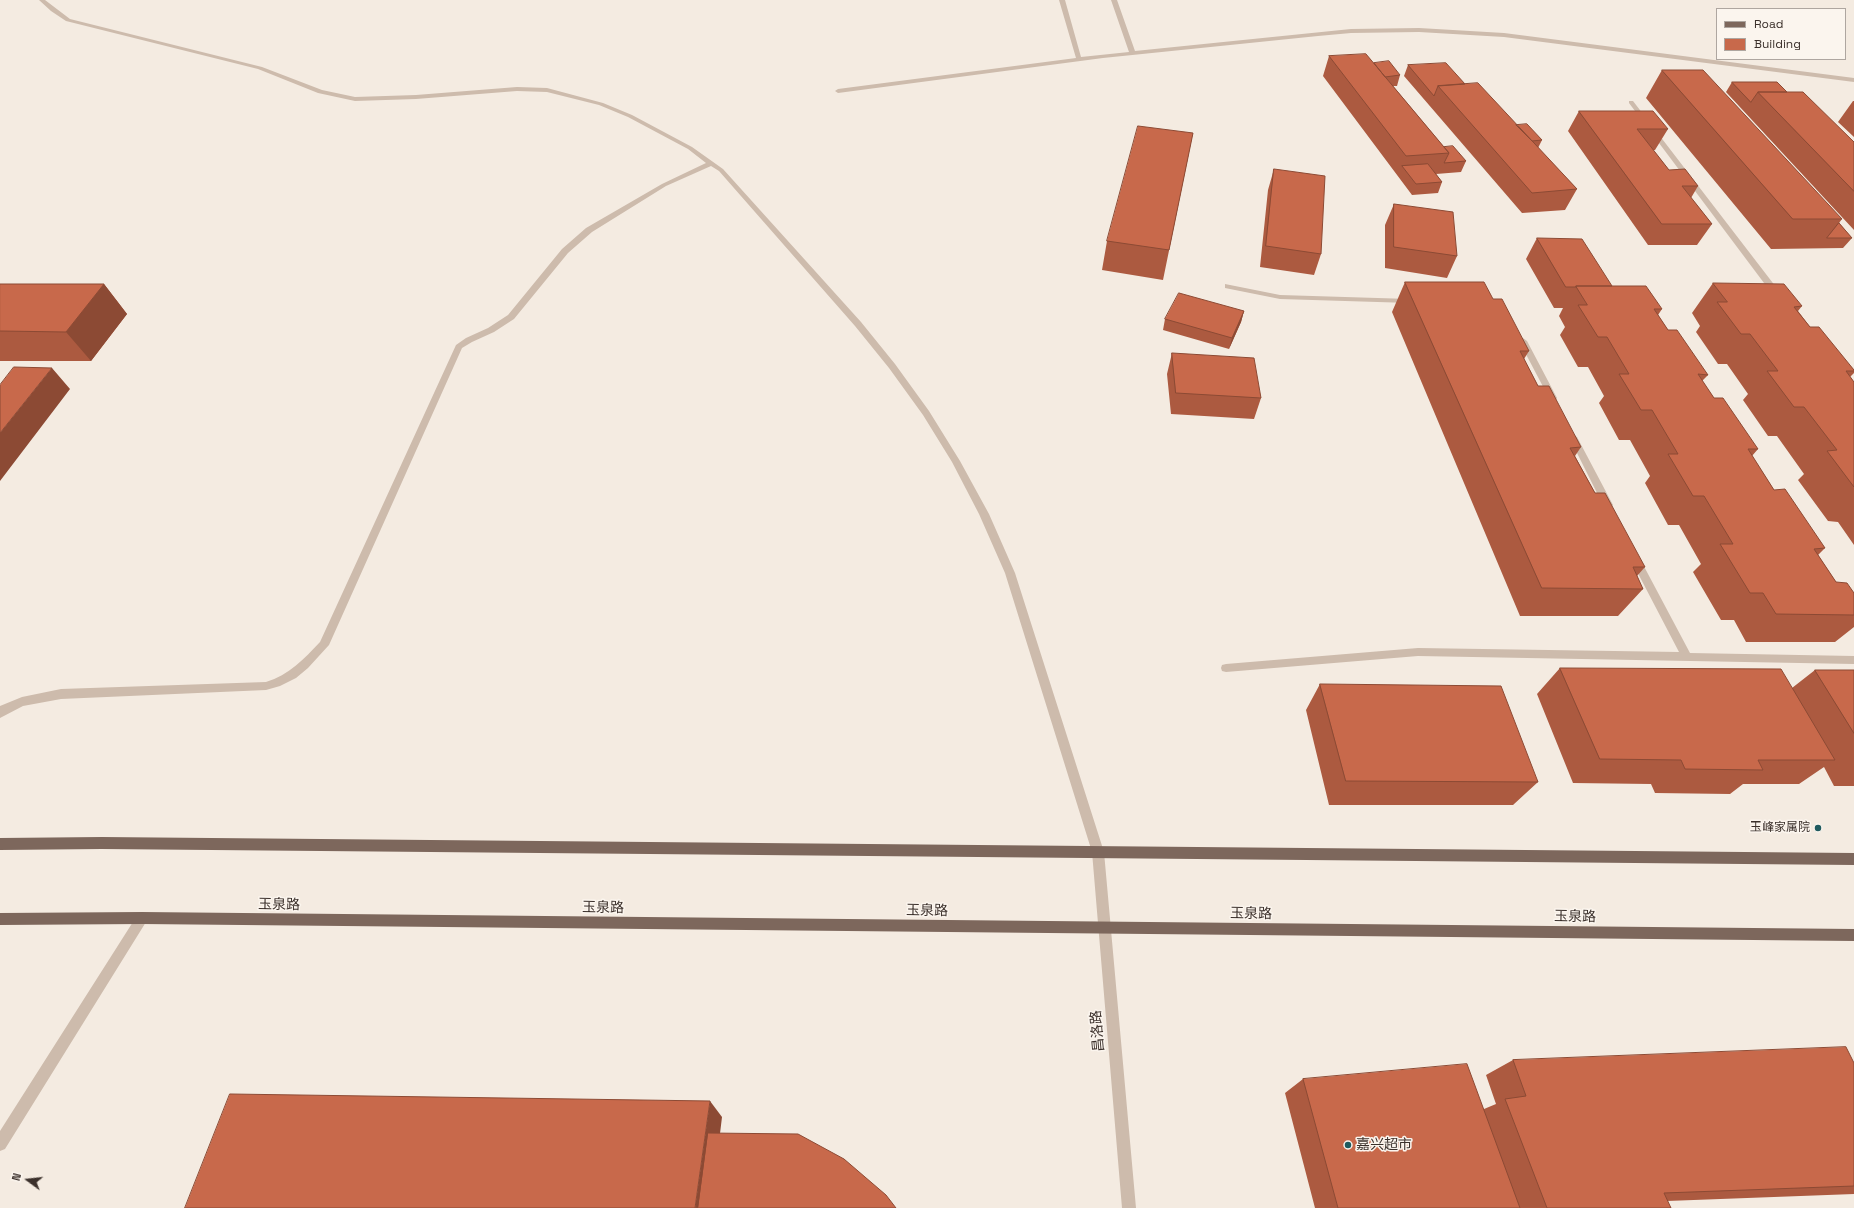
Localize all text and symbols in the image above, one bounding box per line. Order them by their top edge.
legend [1716,8,1846,60]
text: Road [1754,16,1783,32]
text: Building [1754,36,1801,52]
place label: 玉峰家属院 [1750,821,1810,835]
marker: 玉峰家属院 [1813,823,1823,833]
street label: 玉泉路 [258,896,300,914]
street label: 玉泉路 [582,899,624,917]
street label: 玉泉路 [906,902,948,920]
street label: 玉泉路 [1230,905,1272,923]
street label: 玉泉路 [1554,908,1596,926]
street label: 昌洛路 [1088,1009,1108,1053]
place label: 嘉兴超市 [1356,1137,1412,1153]
marker: 嘉兴超市 [1343,1140,1353,1150]
north arrow [8,1160,48,1200]
text: N [9,1172,24,1182]

